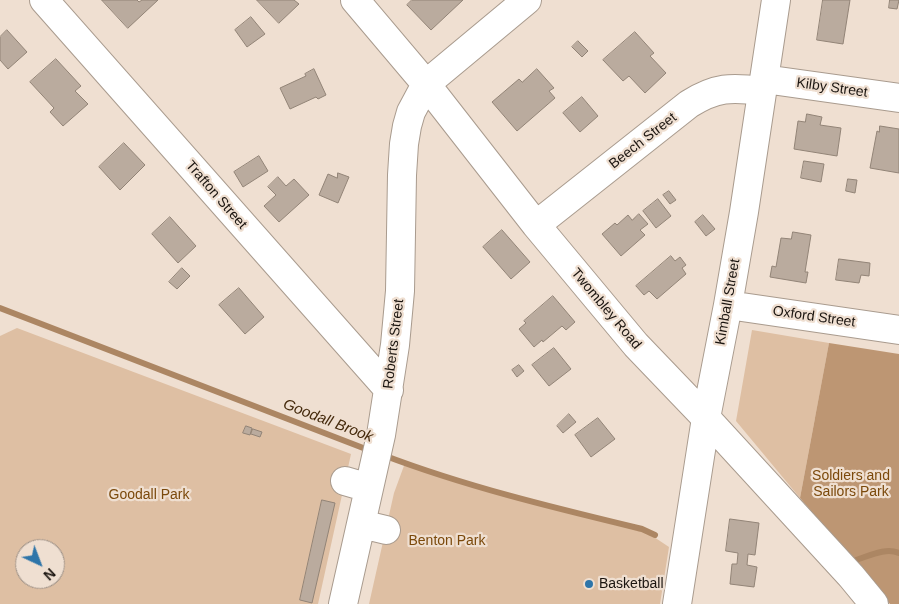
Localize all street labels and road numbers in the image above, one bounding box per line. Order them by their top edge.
street label: Kilby Street [795,75,869,101]
street label: Beech Street [606,109,680,173]
street label: Trafton Street [182,157,250,233]
street label: Kimball Street [712,258,744,346]
street label: Twombley Road [567,265,645,353]
street label: Roberts Street [380,298,408,390]
street label: Oxford Street [772,303,856,331]

